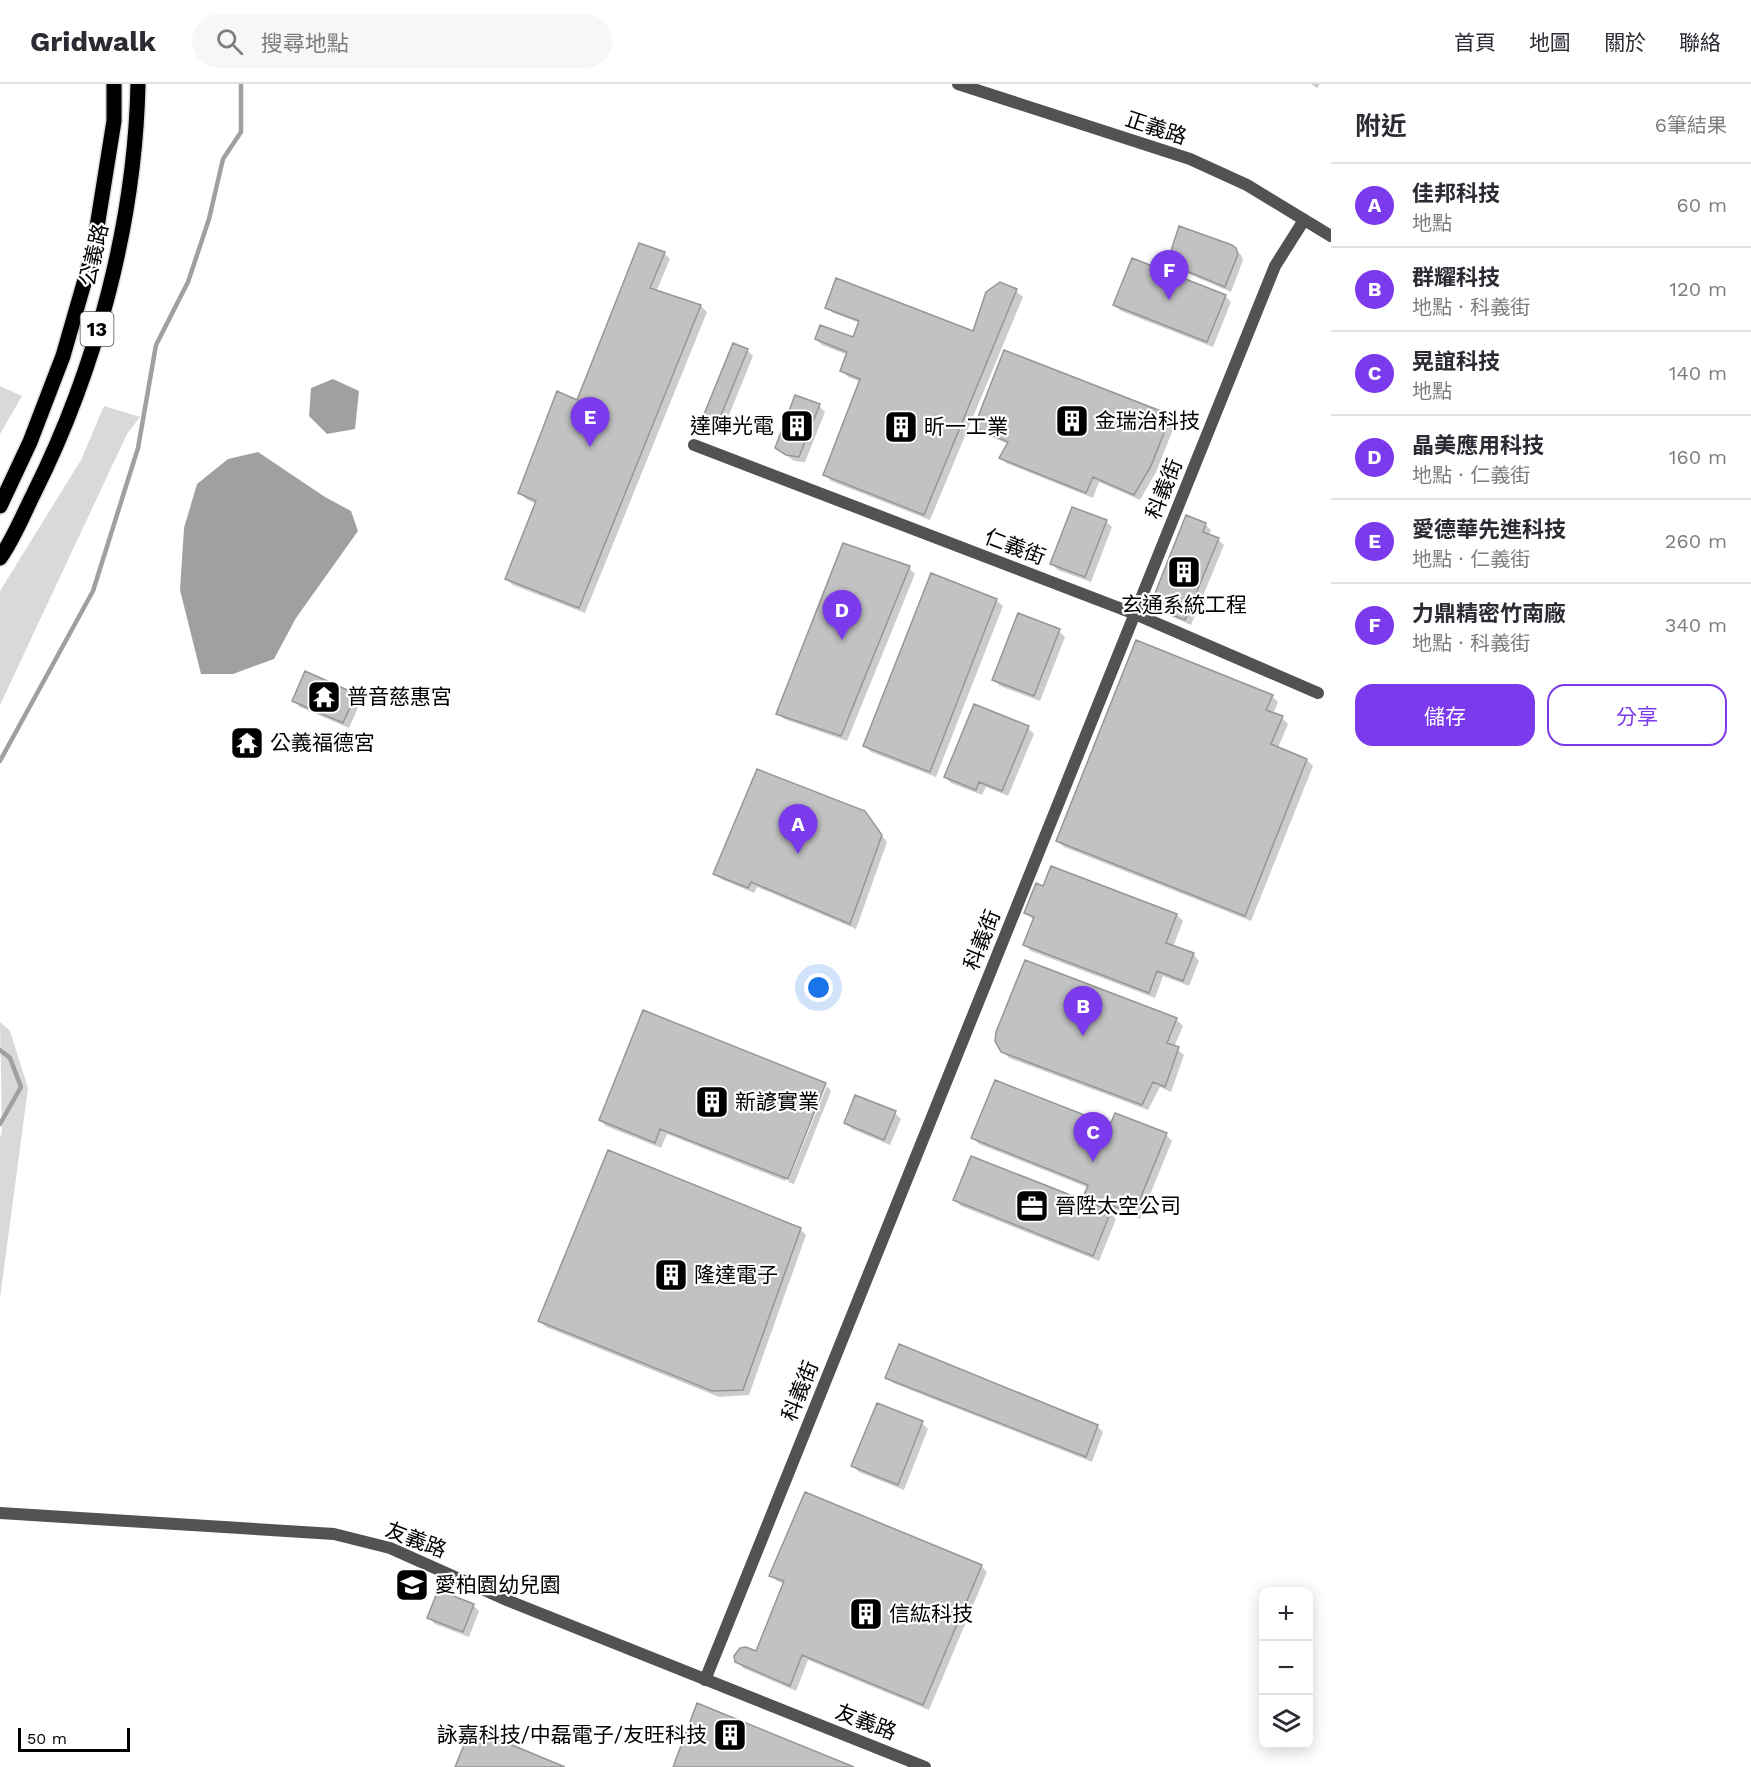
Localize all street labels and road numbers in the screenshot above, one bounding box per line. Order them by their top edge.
street label: 正義路 [1122,106,1190,149]
street label: 公義路 [74,221,113,288]
road number: 13 [80,312,114,346]
street label: 科義街 [1140,455,1187,523]
street label: 仁義街 [981,524,1049,569]
street label: 科義街 [958,906,1005,974]
street label: 科義街 [776,1357,823,1425]
street label: 友義路 [382,1517,450,1562]
street label: 友義路 [832,1699,900,1744]

